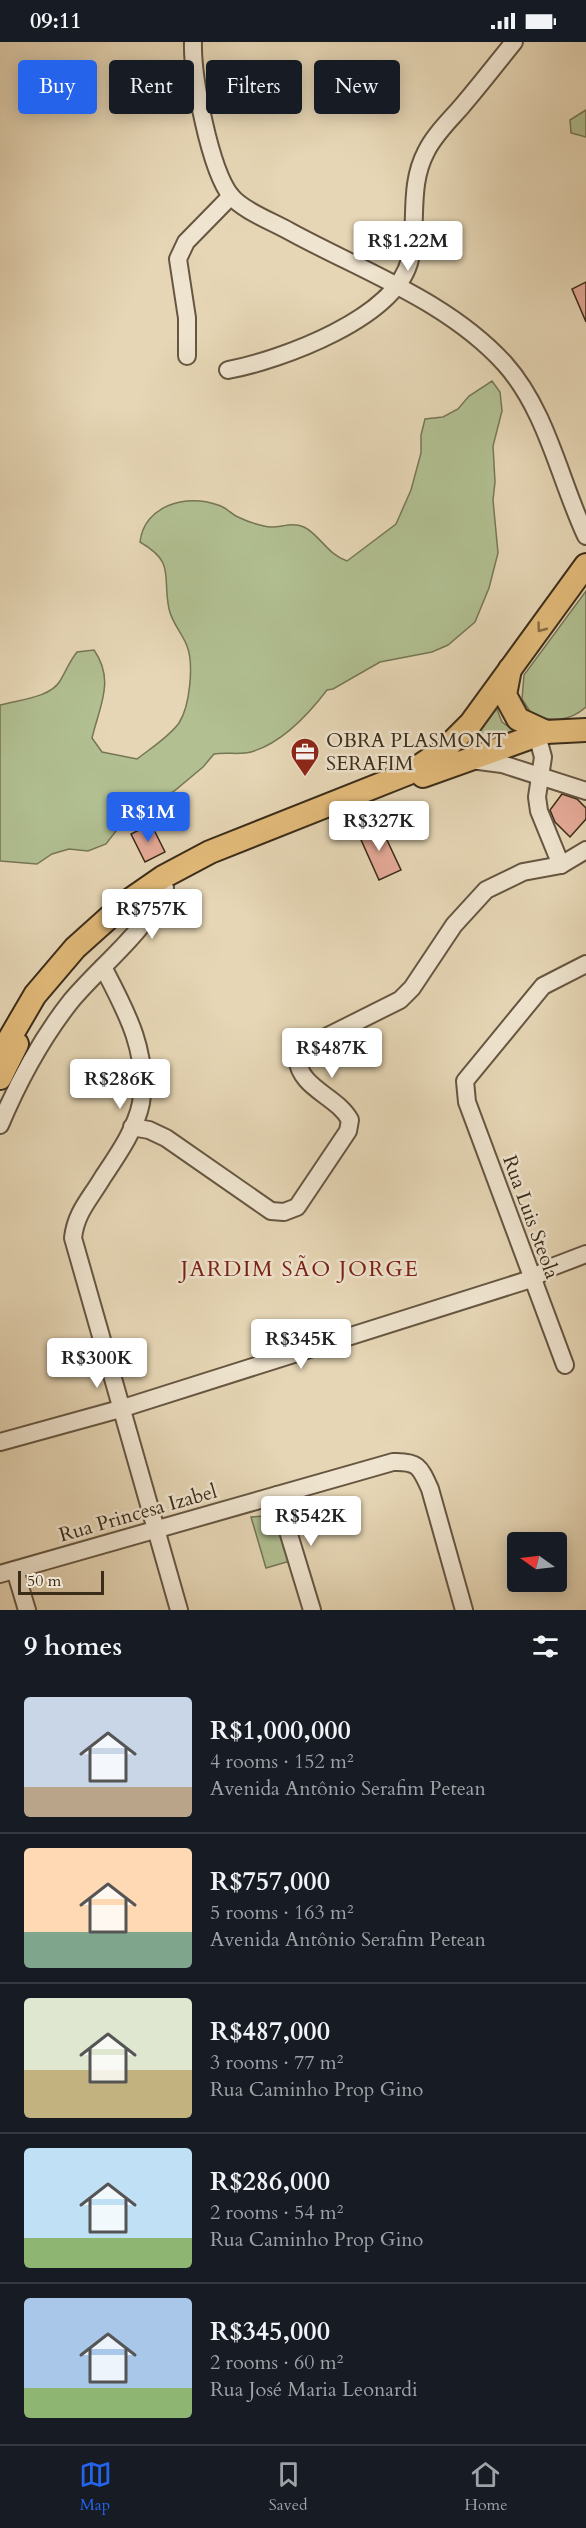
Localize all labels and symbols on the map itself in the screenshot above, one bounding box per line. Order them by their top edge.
pin: R$1.22M [353,221,463,272]
one-way arrow [537,621,548,632]
place label: OBRA PLASMONT SERAFIM [326,727,507,777]
office icon: OBRA PLASMONT SERAFIM [289,736,321,778]
pin: R$1M [112,792,184,843]
pin: R$327K [330,801,428,852]
pin: R$757K [103,889,201,940]
pin: R$487K [283,1028,381,1079]
pin: R$286K [71,1059,169,1110]
street label: Rua Luis Steola [496,1152,566,1283]
district label: JARDIM SÃO JORGE [178,1254,419,1284]
pin: R$345K [252,1319,350,1370]
pin: R$300K [48,1338,146,1389]
street label: Rua Princesa Izabel [56,1478,220,1548]
pin: R$542K [262,1496,360,1547]
north arrow [507,1532,567,1592]
scale bar [18,1568,104,1596]

